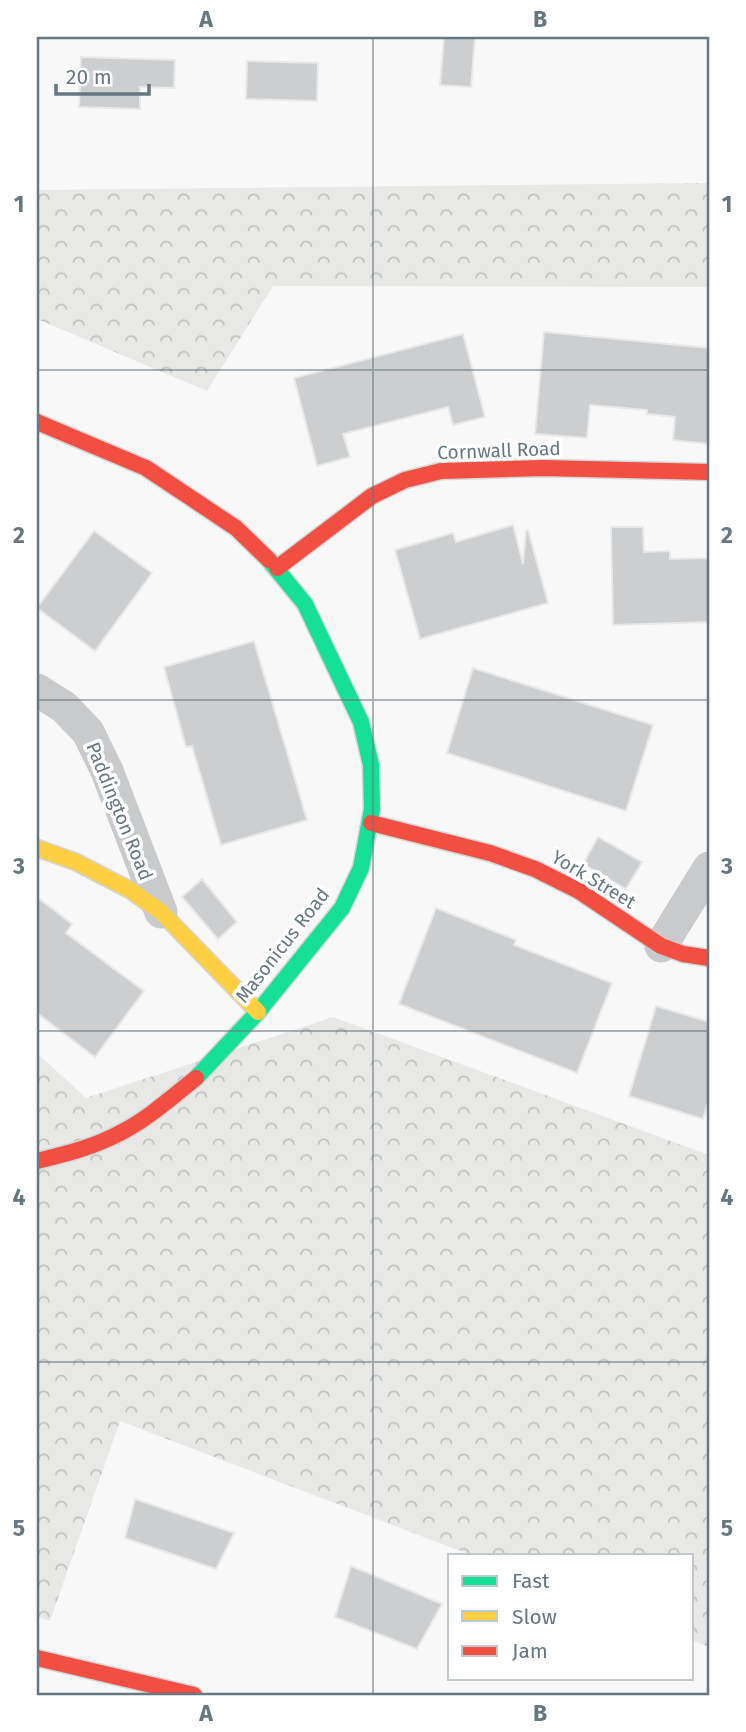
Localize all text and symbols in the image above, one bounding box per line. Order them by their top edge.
text: A [198,5,213,33]
text: B [533,5,547,33]
scale bar [56,52,149,96]
text: 20 m [66,64,112,90]
text: 1 [14,190,24,218]
text: 1 [722,190,732,218]
street label: Cornwall Road [437,437,561,464]
text: 2 [13,521,25,549]
text: 2 [721,521,733,549]
street label: Paddington Road [81,739,158,884]
street label: York Street [547,845,640,914]
text: 3 [12,852,25,880]
text: 3 [720,852,733,880]
street label: Masonicus Road [231,883,334,1007]
text: 4 [13,1183,26,1211]
text: 4 [721,1183,734,1211]
text: 5 [13,1514,25,1542]
text: 5 [721,1514,733,1542]
legend [448,1554,694,1680]
text: Fast [512,1568,550,1594]
text: Slow [512,1604,557,1630]
text: Jam [512,1638,548,1664]
text: A [198,1699,213,1727]
text: B [533,1699,547,1727]

